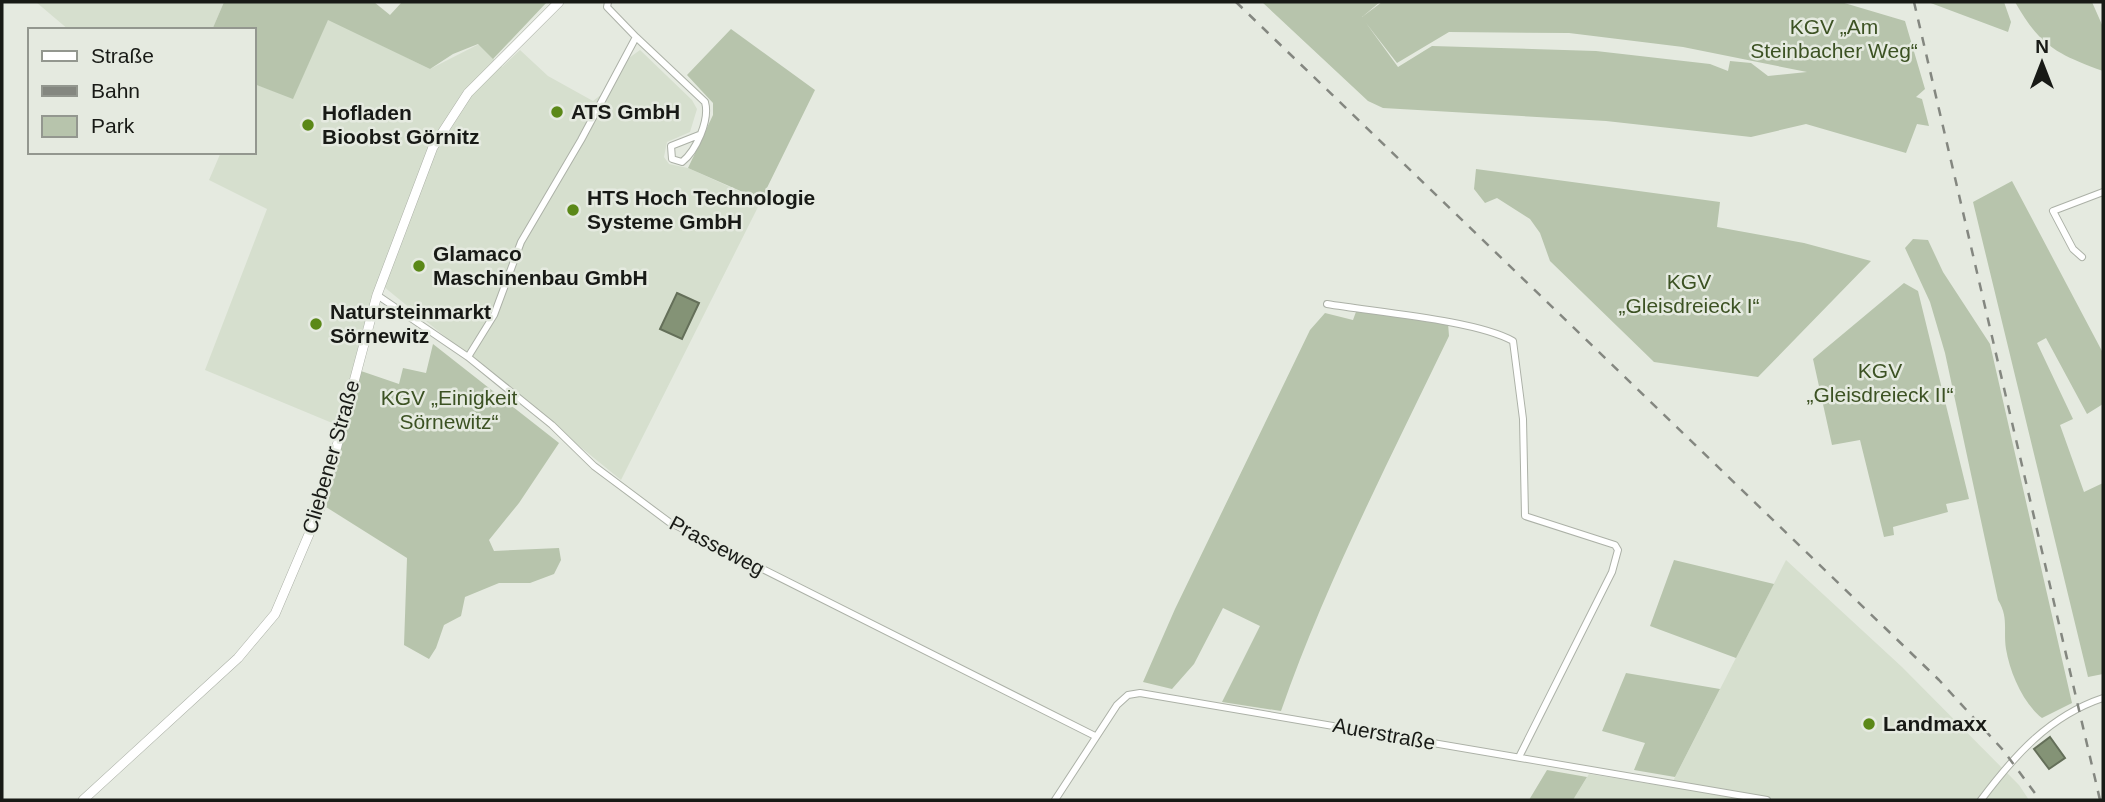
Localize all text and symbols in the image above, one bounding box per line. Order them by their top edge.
park label: KGV „Am Steinbacher Weg“ [1750,15,1918,62]
legend [28,28,256,154]
north arrow [2007,28,2077,98]
text: N [2035,36,2049,57]
text: Straße [91,44,154,67]
text: Bahn [91,79,140,102]
place label: ATS GmbH [571,100,680,123]
place label: Hofladen Bioobst Görnitz [322,101,479,148]
marker: ATS GmbH [549,104,565,120]
text: Park [91,114,135,137]
marker: Hofladen Bioobst Görnitz [300,117,316,133]
place label: HTS Hoch Technologie Systeme GmbH [587,186,815,233]
marker: HTS Hoch Technologie Systeme GmbH [565,202,581,218]
place label: Glamaco Maschinenbau GmbH [433,242,648,289]
marker: Glamaco Maschinenbau GmbH [411,258,427,274]
park label: KGV „Gleisdreieck I“ [1618,270,1760,317]
place label: Natursteinmarkt Sörnewitz [330,300,491,347]
marker: Natursteinmarkt Sörnewitz [308,316,324,332]
park label: KGV „Gleisdreieck II“ [1806,359,1954,406]
street label: Cliebener Straße [298,377,363,536]
park label: KGV „Einigkeit Sörnewitz“ [381,386,517,433]
street label: Prasseweg [666,511,768,580]
place label: Landmaxx [1883,712,1987,735]
street label: Auerstraße [1331,713,1437,754]
marker: Landmaxx [1861,716,1877,732]

